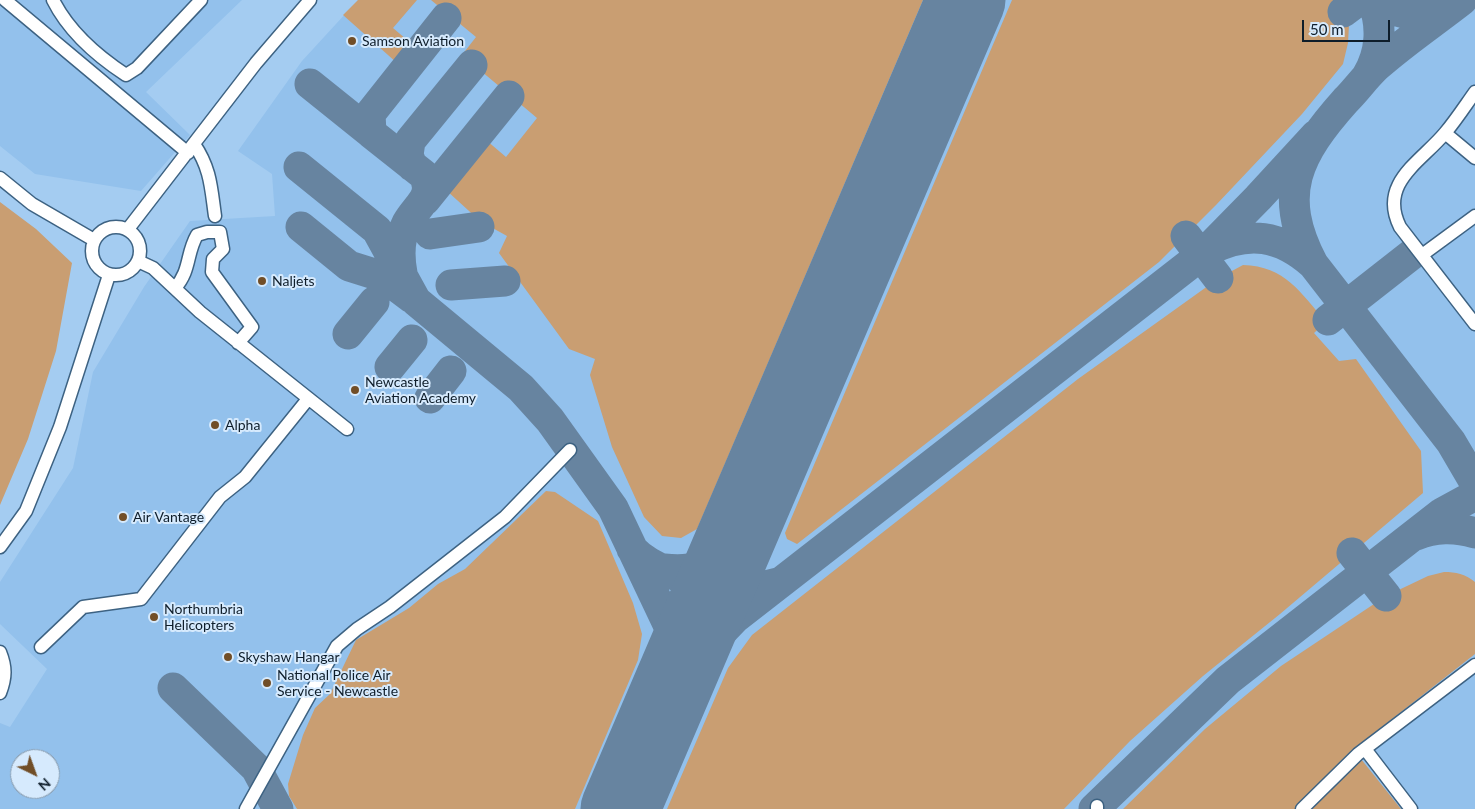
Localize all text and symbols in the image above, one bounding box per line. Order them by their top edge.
scale bar [1305,10,1392,42]
text: 50 m [1310,20,1344,38]
place label: Samson Aviation [362,33,464,49]
marker: Samson Aviation [346,35,358,47]
place label: Naljets [272,273,315,289]
marker: Naljets [256,275,268,287]
place label: Newcastle Aviation Academy [365,374,476,407]
marker: Newcastle Aviation Academy [349,384,361,396]
place label: Alpha [225,417,260,433]
marker: Alpha [209,419,221,431]
place label: Air Vantage [133,509,204,525]
marker: Air Vantage [117,511,129,523]
place label: Northumbria Helicopters [164,601,243,634]
marker: Northumbria Helicopters [148,611,160,623]
place label: Skyshaw Hangar [238,649,340,665]
marker: Skyshaw Hangar [222,651,234,663]
place label: National Police Air Service - Newcastle [277,667,398,700]
marker: National Police Air Service - Newcastle [261,677,273,689]
north arrow [10,749,60,799]
text: N [35,775,54,795]

